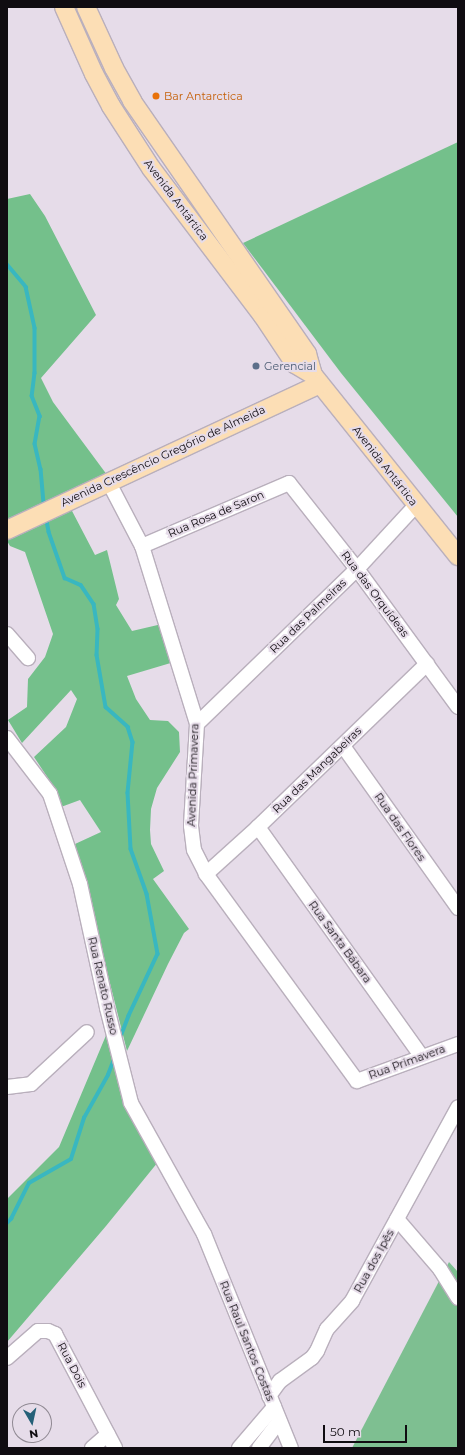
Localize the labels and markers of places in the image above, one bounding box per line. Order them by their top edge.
place label: Bar Antarctica [164,89,243,103]
marker: Bar Antarctica [151,91,161,101]
place label: Gerencial [264,359,316,373]
marker: Gerencial [251,361,261,371]

